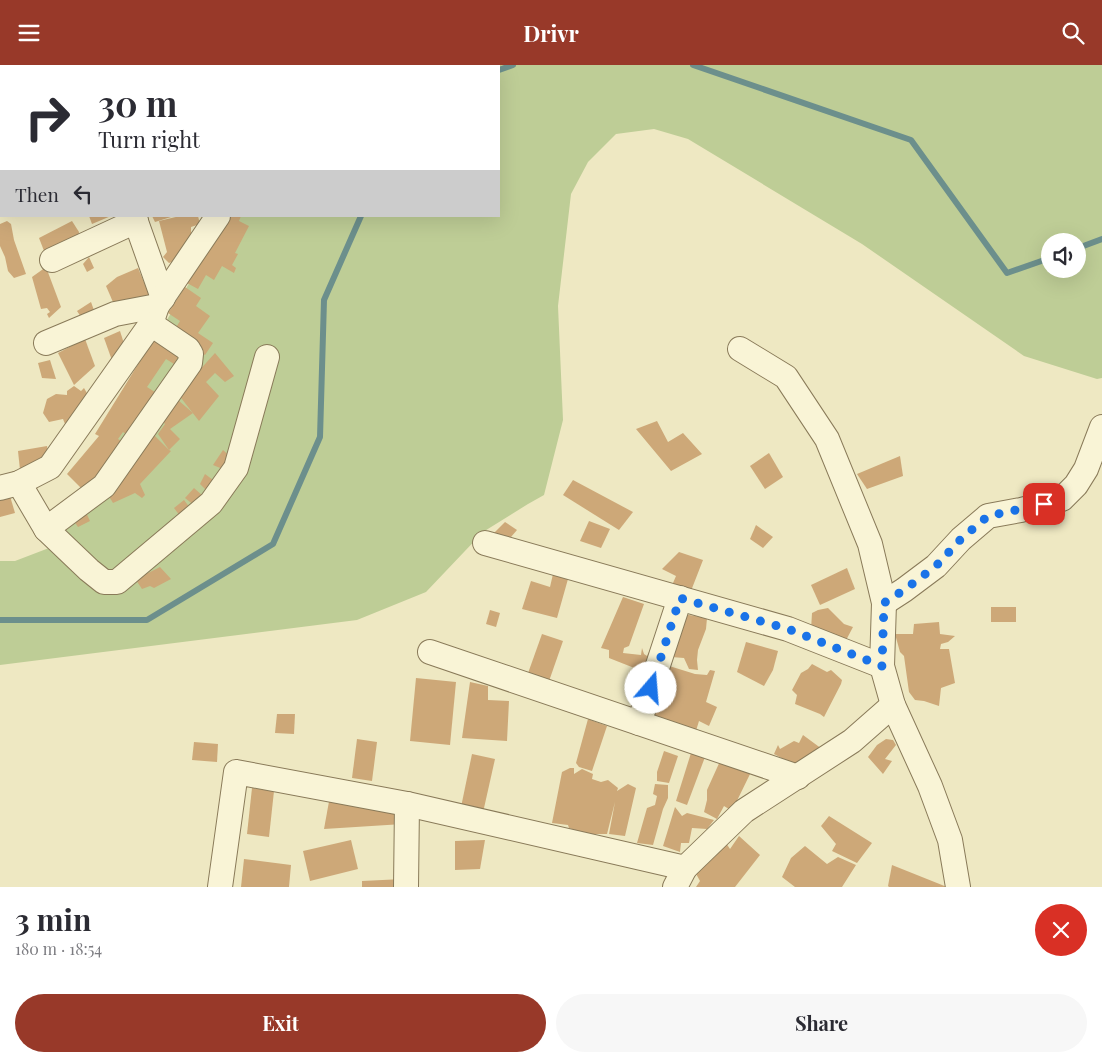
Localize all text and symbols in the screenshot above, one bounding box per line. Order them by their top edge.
text: Drivr [523,18,579,48]
icon: menu [15,19,43,47]
icon: search [1059,19,1087,47]
text: 30 m [98,79,178,126]
icon: right [15,85,80,150]
text: Turn right [98,124,200,154]
icon: left [69,180,97,208]
text: Then [15,181,59,207]
map controls [1041,233,1086,278]
button: sound [1041,233,1086,278]
pin [1023,483,1065,525]
icon: arrive [1030,490,1058,518]
position arrow [624,661,676,713]
text: 3 min [15,899,91,939]
button: close [1035,904,1087,956]
text: 180 m · 18:54 [15,938,102,959]
button: Exit [15,994,546,1052]
button: Share [556,994,1087,1052]

